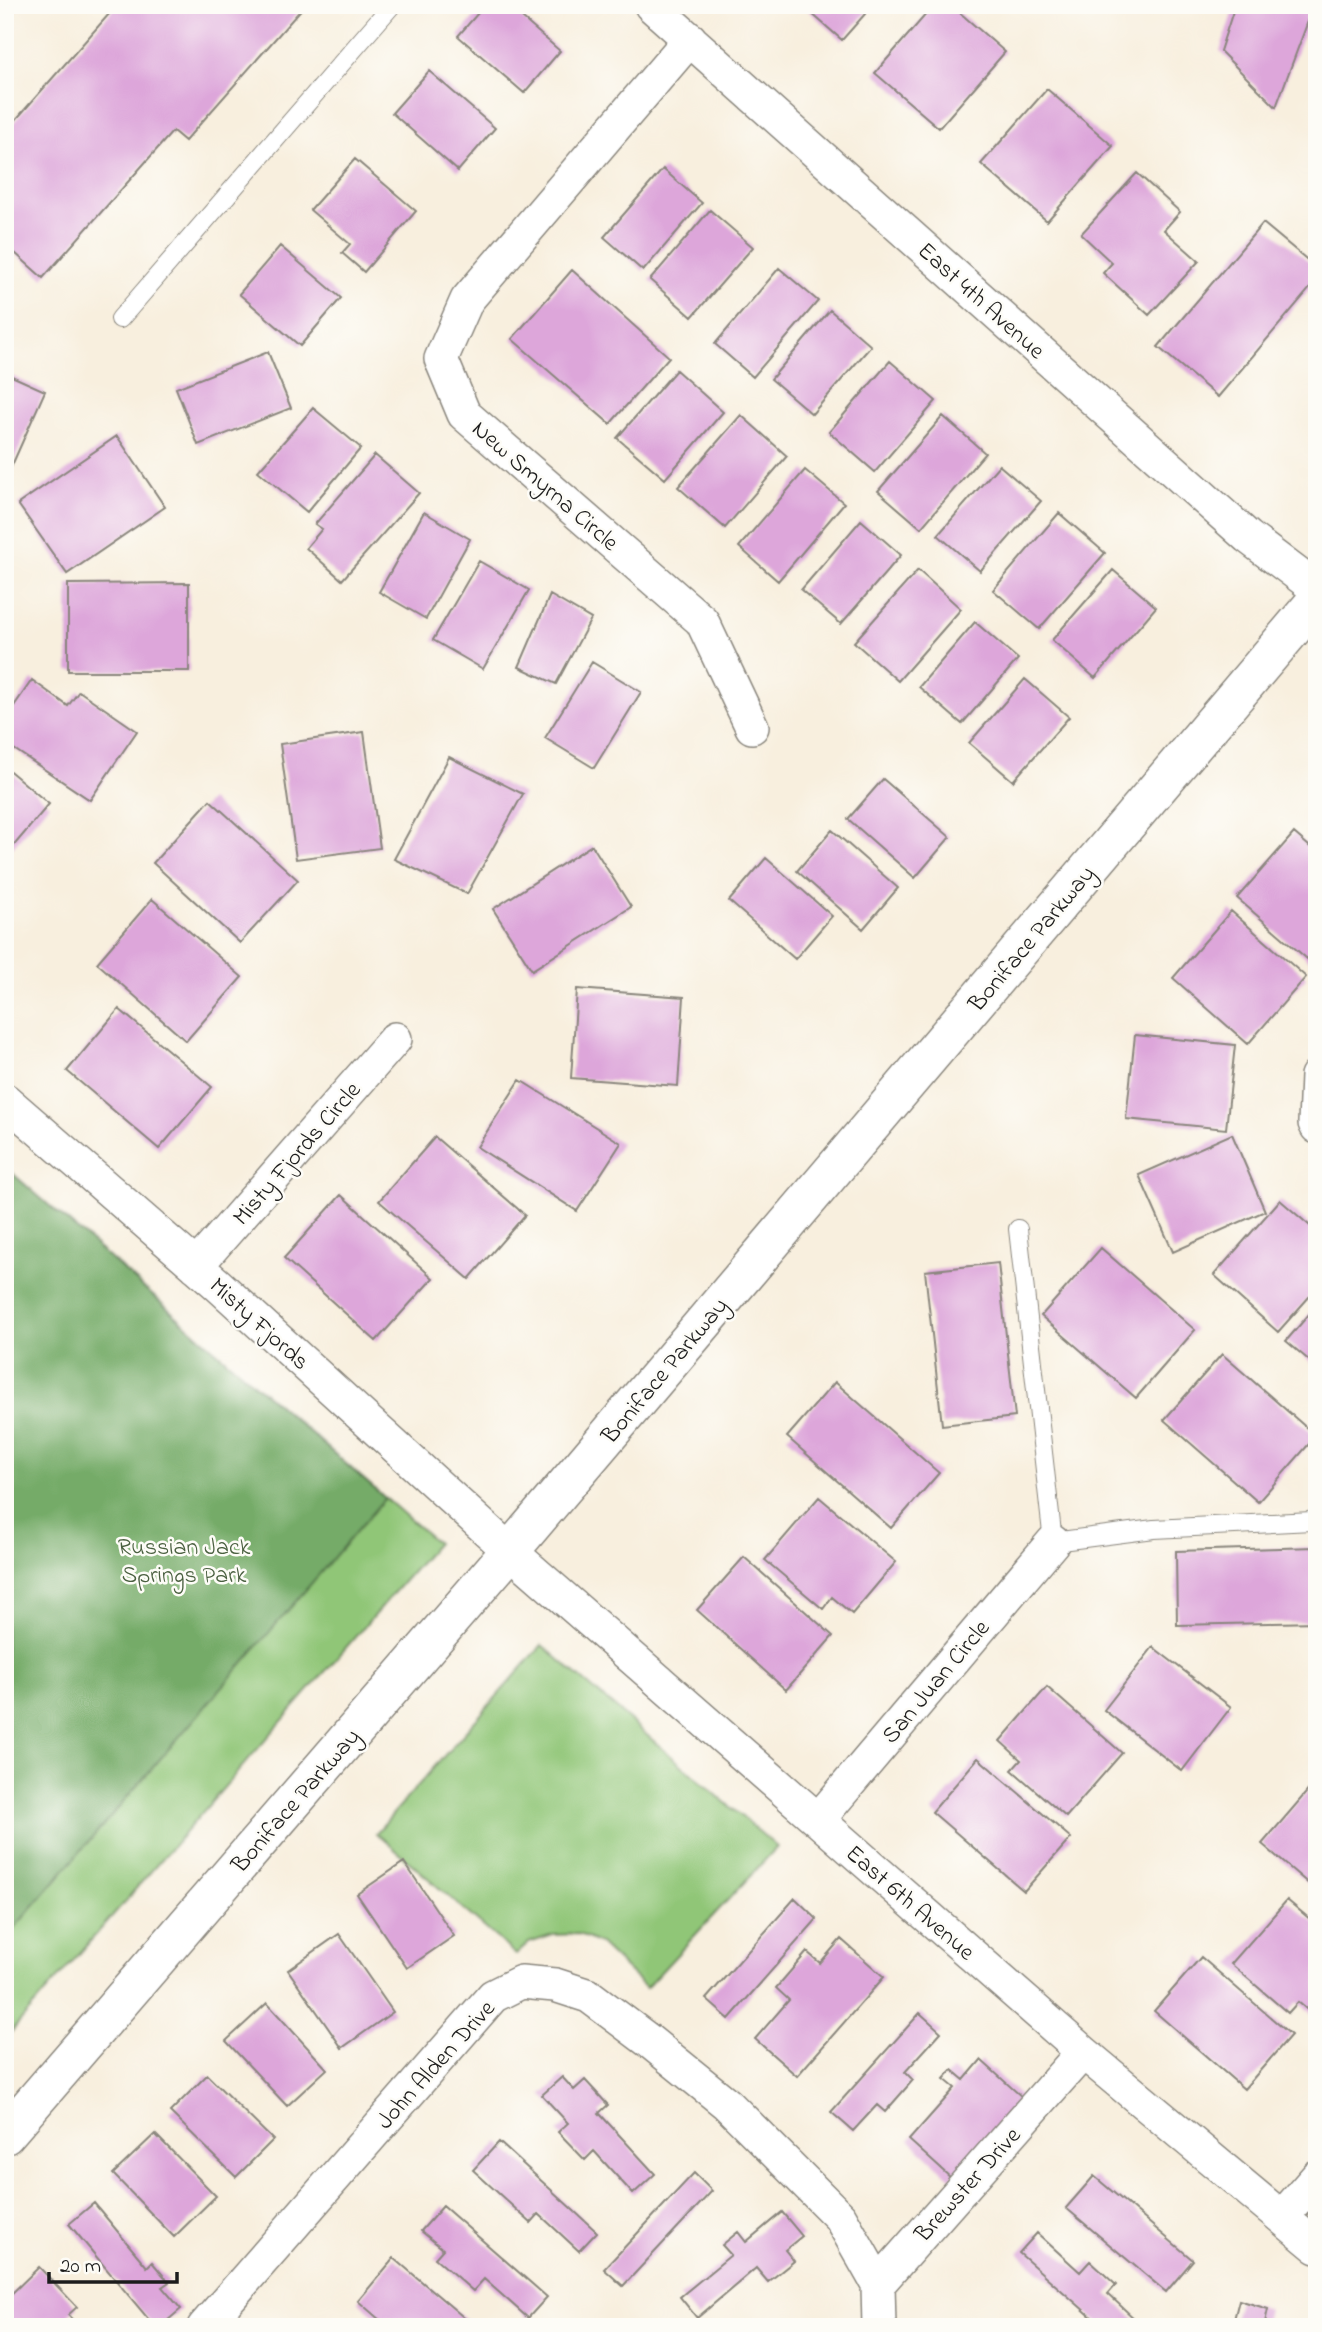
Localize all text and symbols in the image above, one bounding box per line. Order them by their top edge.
street label: East 4th Avenue [909,235,1052,369]
street label: New Smyrna Circle [463,413,626,562]
street label: Boniface Parkway [960,859,1105,1022]
street label: Misty Fjords Circle [225,1075,371,1235]
street label: Misty Fjords [200,1270,316,1380]
street label: Boniface Parkway [593,1291,738,1454]
park label: Russian Jack Springs Park [118,1531,251,1594]
street label: San Juan Circle [874,1613,1000,1752]
street label: Boniface Parkway [223,1722,370,1883]
street label: East 6th Avenue [837,1838,982,1970]
street label: John Alden Drive [369,1993,505,2138]
street label: Brewster Drive [907,2120,1030,2252]
scale bar [49,2241,177,2285]
text: 20 m [60,2252,101,2282]

